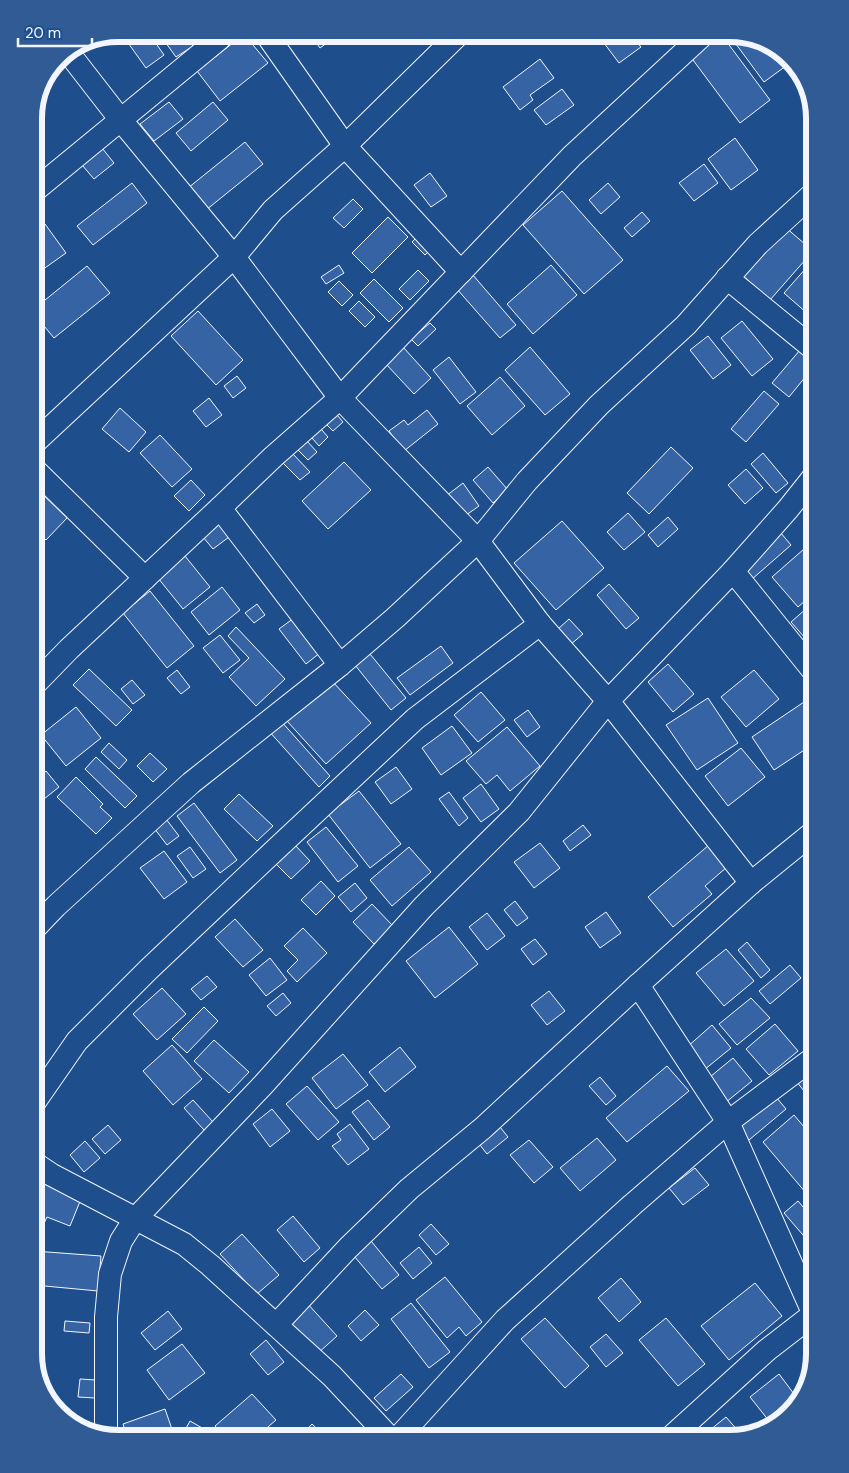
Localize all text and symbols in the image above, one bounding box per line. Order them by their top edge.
scale bar [18,15,91,47]
text: 20 m [25,23,61,43]

